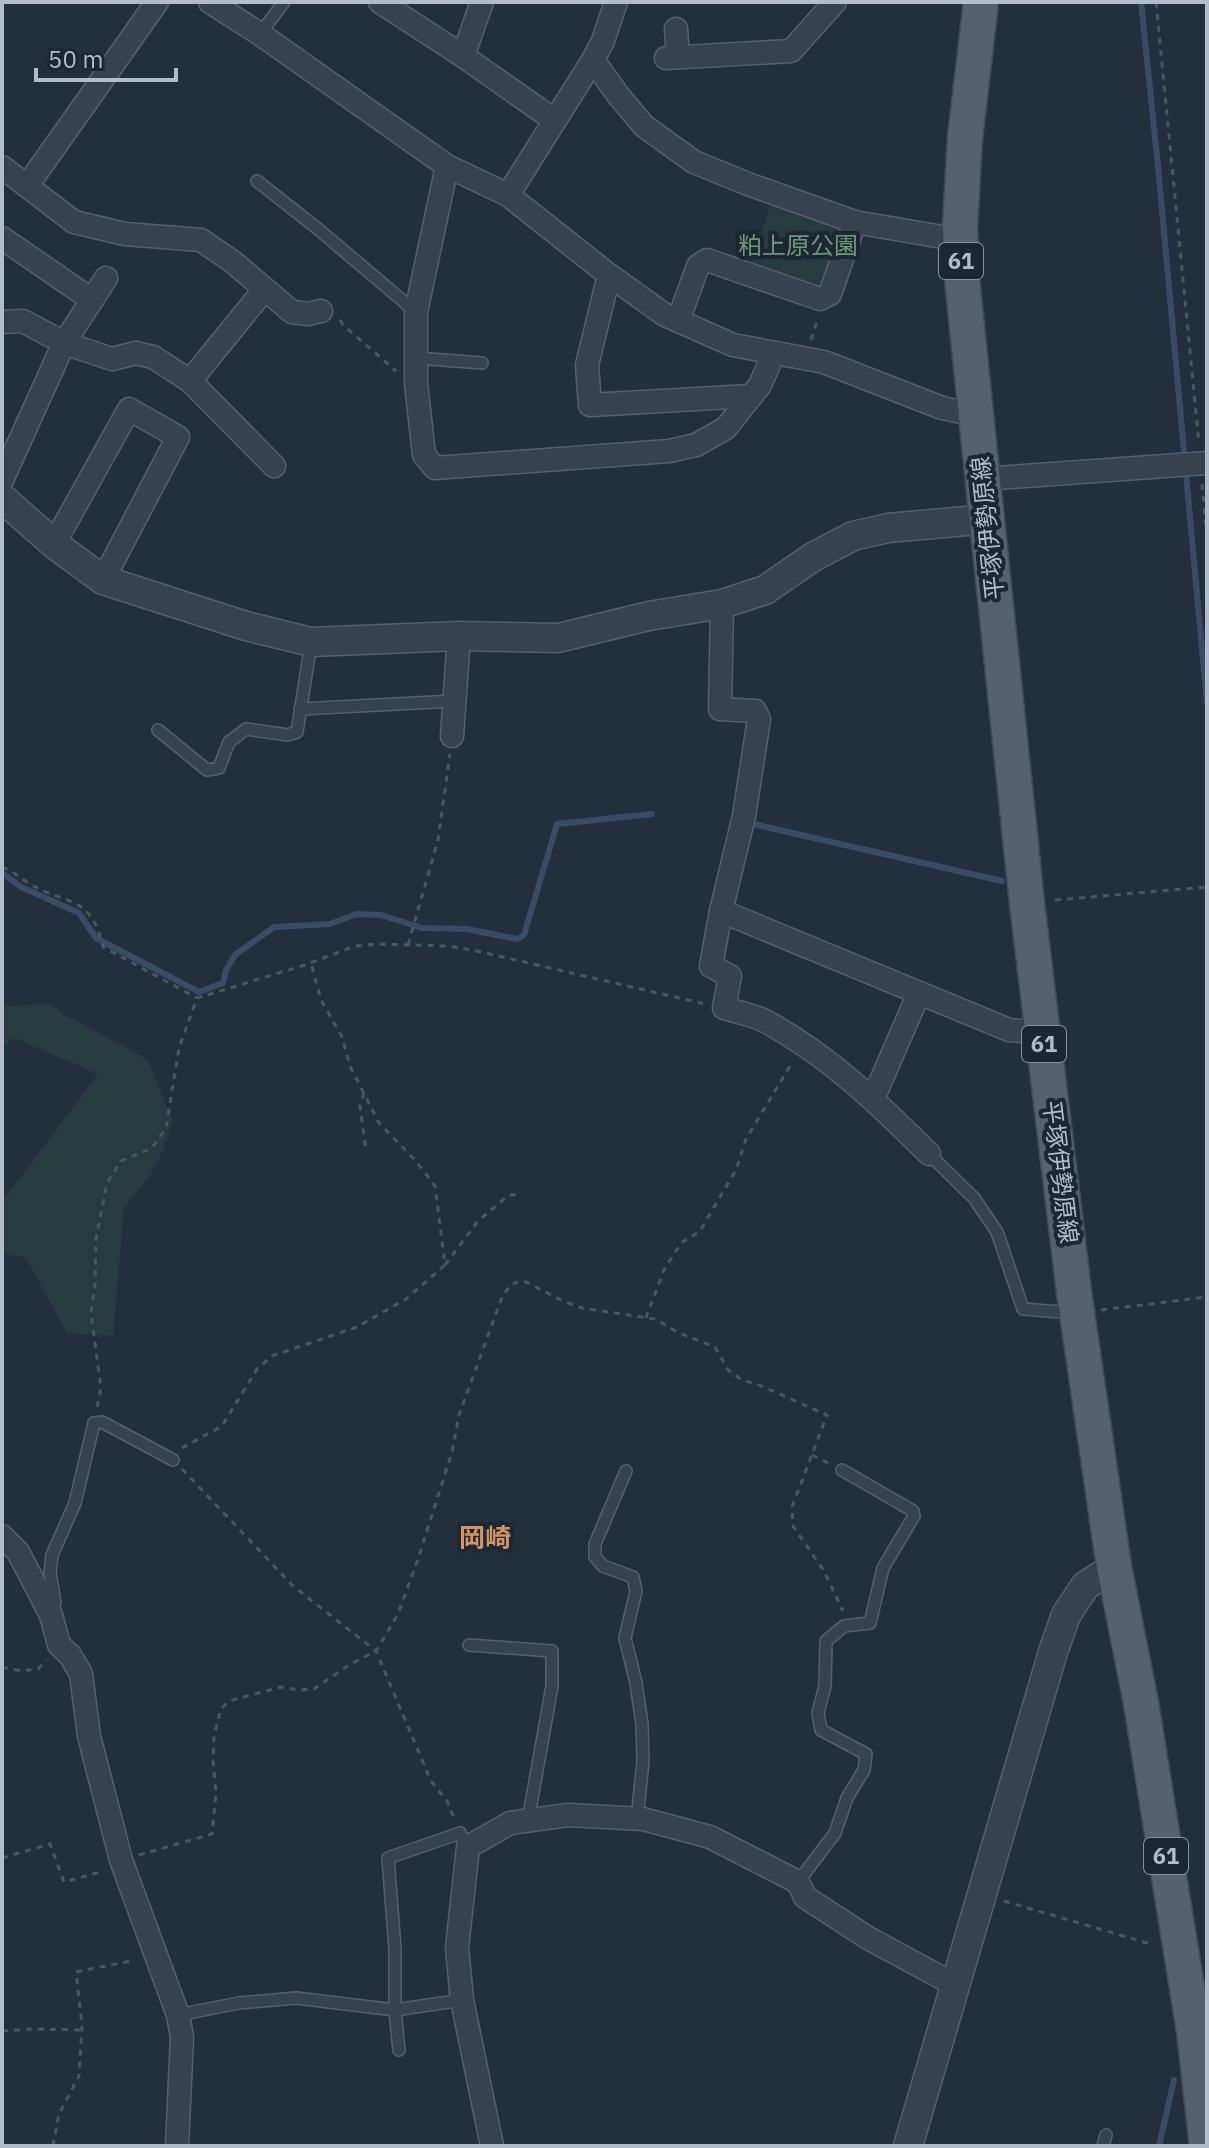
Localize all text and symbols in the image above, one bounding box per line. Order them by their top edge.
scale bar [36,32,176,82]
text: 50 m [48,43,103,75]
park label: 粕上原公園 [738,229,858,261]
road number: 61 [939,243,983,279]
street label: 平塚伊勢原線 [964,455,1010,601]
road number: 61 [1022,1026,1066,1062]
street label: 平塚伊勢原線 [1036,1098,1086,1245]
district label: 岡崎 [459,1520,511,1554]
road number: 61 [1144,1838,1188,1874]

